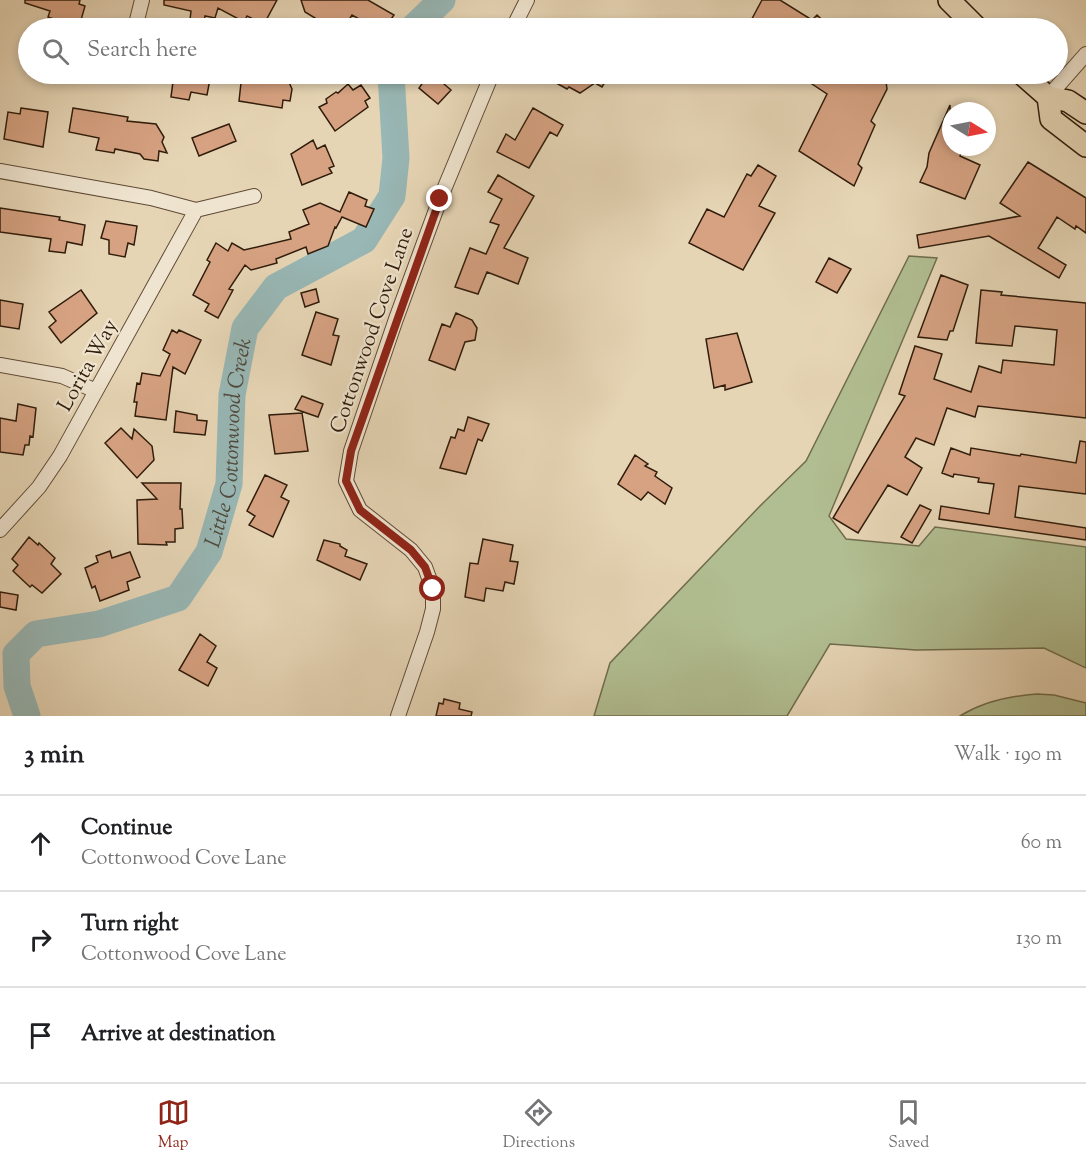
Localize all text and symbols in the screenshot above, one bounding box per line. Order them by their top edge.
search box [18,18,1068,84]
icon: search [39,35,72,68]
text: Search here [87,35,197,67]
north arrow [942,102,996,156]
route end [426,185,452,211]
street label: Cottonwood Cove Lane [324,224,422,438]
street label: Lorita Way [51,314,127,417]
water label: Little Cottonwood Creek [198,336,262,552]
route start [419,575,445,601]
text: 3 min [24,737,84,774]
text: Walk · 190 m [954,741,1062,770]
text: Continue [81,813,172,845]
icon: ahead [24,827,57,860]
text: 60 m [1021,829,1062,858]
text: Cottonwood Cove Lane [81,845,287,874]
text: Turn right [81,909,178,941]
icon: right [24,923,57,956]
text: 130 m [1016,925,1062,954]
text: Cottonwood Cove Lane [81,941,287,970]
icon: arrive [24,1019,57,1052]
text: Arrive at destination [81,1019,276,1051]
tab: Map [157,1096,190,1155]
tab: Directions [503,1096,575,1155]
tab: Saved [888,1096,929,1155]

